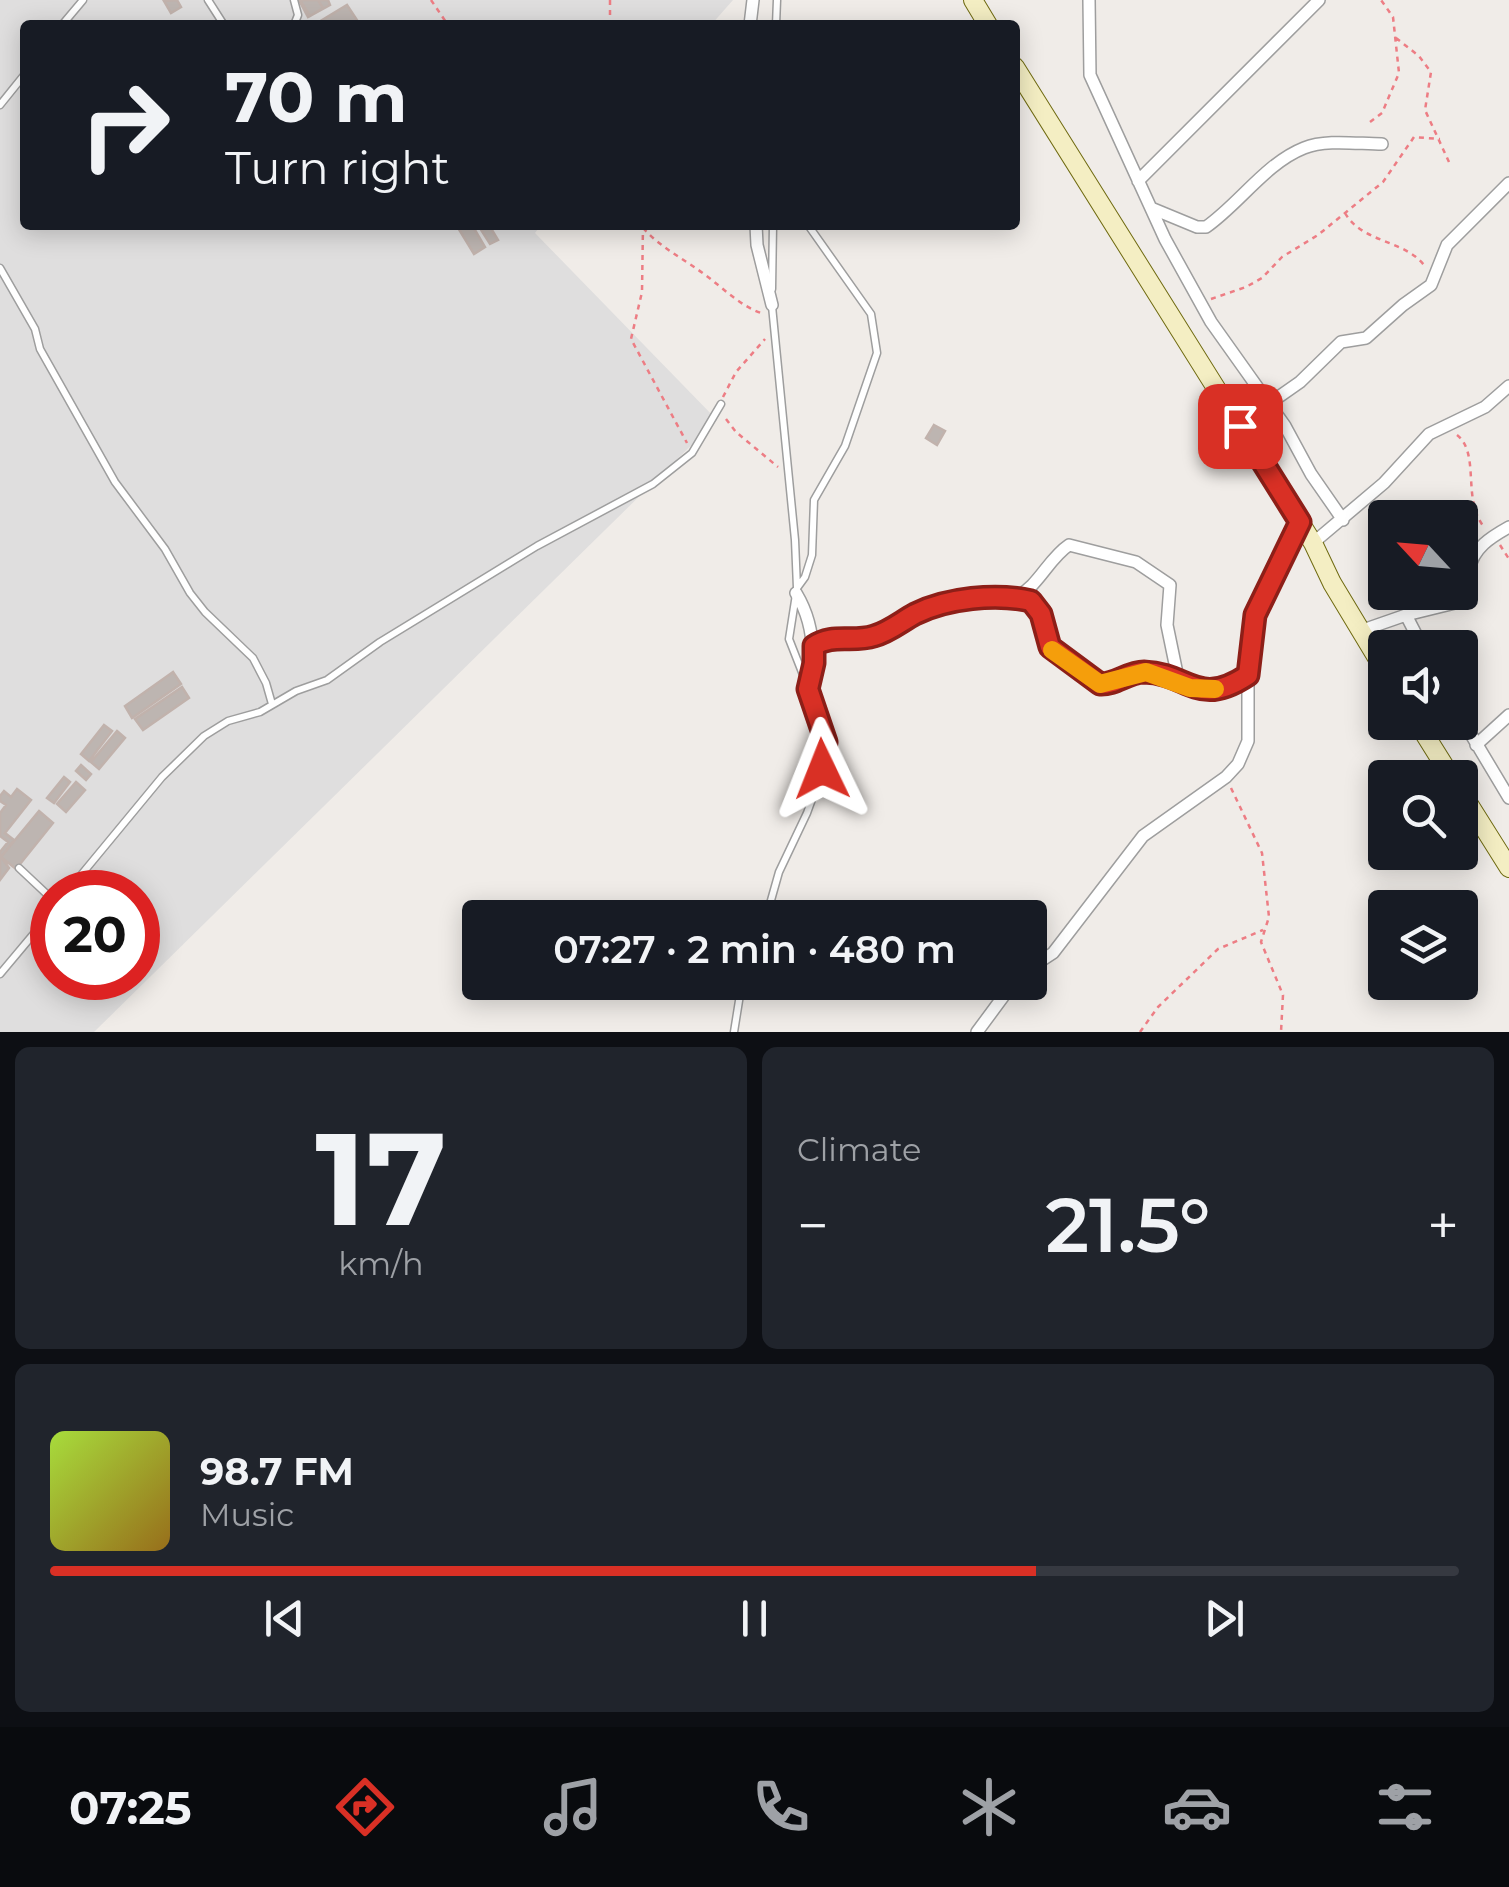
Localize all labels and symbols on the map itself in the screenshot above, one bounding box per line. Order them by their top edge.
pin [1198,384,1283,469]
north arrow [1368,500,1478,610]
position arrow [770,717,874,821]
speed limit sign: 20 [30,870,160,1000]

